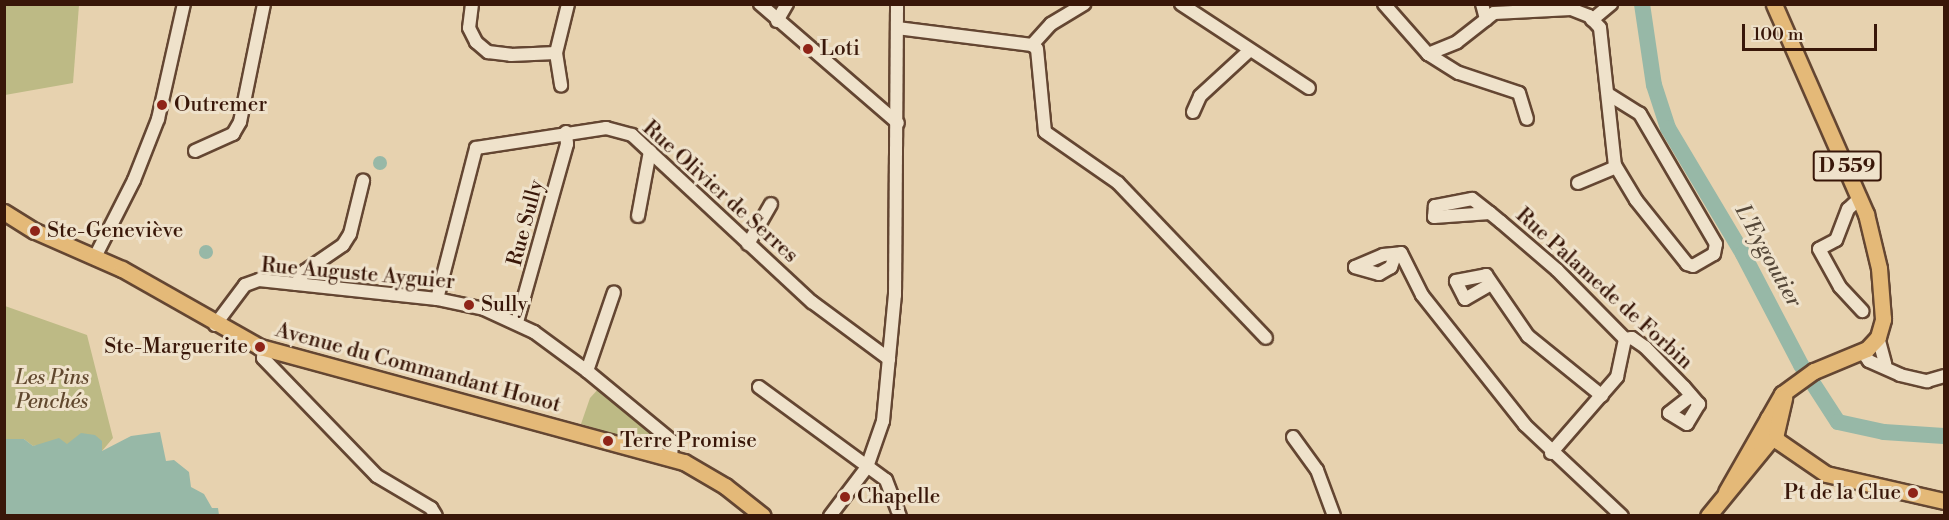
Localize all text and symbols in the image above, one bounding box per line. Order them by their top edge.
scale bar [1745,12,1880,50]
text: 100 m [1753,23,1804,46]
place label: Loti [820,36,860,62]
marker: Loti [801,42,815,56]
place label: Outremer [174,92,267,118]
marker: Outremer [155,98,169,112]
street label: Rue Olivier de Serres [637,116,803,268]
road number: D 559 [1812,149,1882,183]
street label: Rue Sully [502,177,550,269]
water label: L'Eygoutier [1729,200,1807,312]
street label: Rue Palamede de Forbin [1510,203,1698,375]
place label: Ste-Geneviève [47,218,183,244]
marker: Ste-Geneviève [28,224,42,238]
street label: Rue Auguste Ayguier [260,253,456,295]
place label: Sully [481,292,528,318]
marker: Sully [462,298,476,312]
street label: Avenue du Commandant Houot [273,318,563,418]
place label: Ste-Marguerite [104,334,248,360]
marker: Ste-Marguerite [253,340,267,354]
park label: Les Pins Penchés [15,365,89,415]
place label: Terre Promise [620,428,757,454]
marker: Terre Promise [601,434,615,448]
place label: Pt de la Clue [1784,480,1901,506]
place label: Chapelle [857,484,940,510]
marker: Pt de la Clue [1906,486,1920,500]
marker: Chapelle [838,490,852,504]

